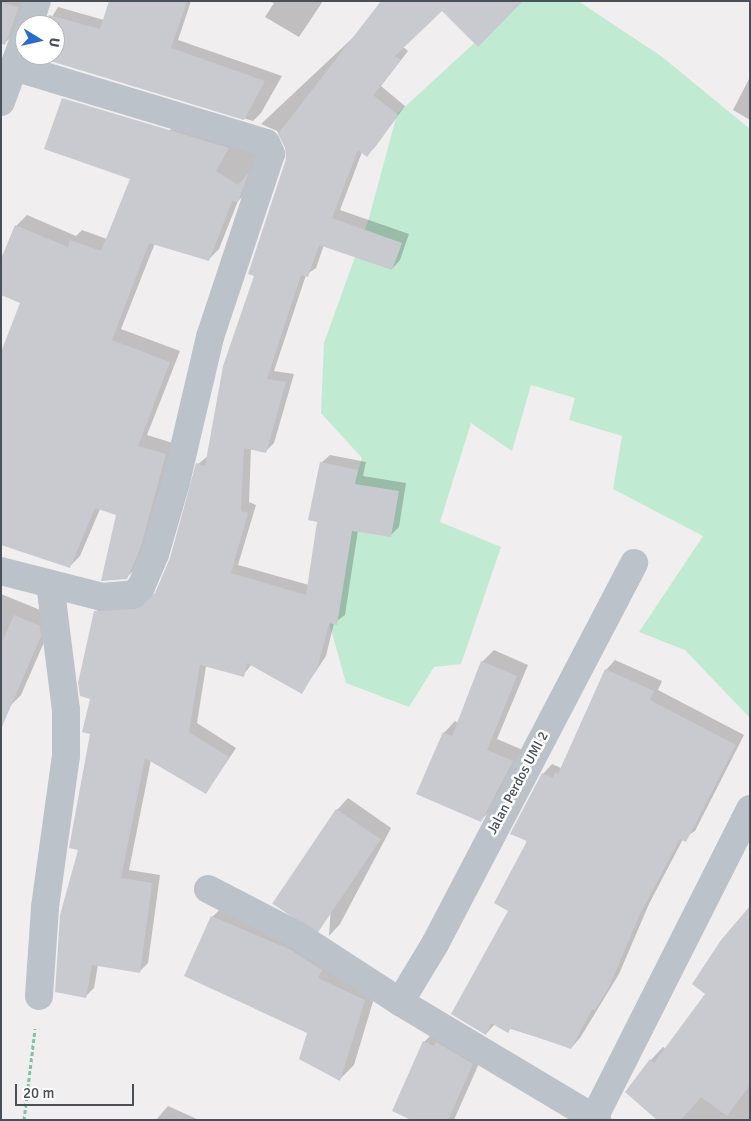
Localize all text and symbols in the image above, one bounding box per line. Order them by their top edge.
north arrow [15,15,65,65]
text: U [45,36,63,48]
street label: Jalan Perdos UMI 2 [484,729,552,837]
scale bar [18,1074,136,1106]
text: 20 m [23,1084,54,1102]

